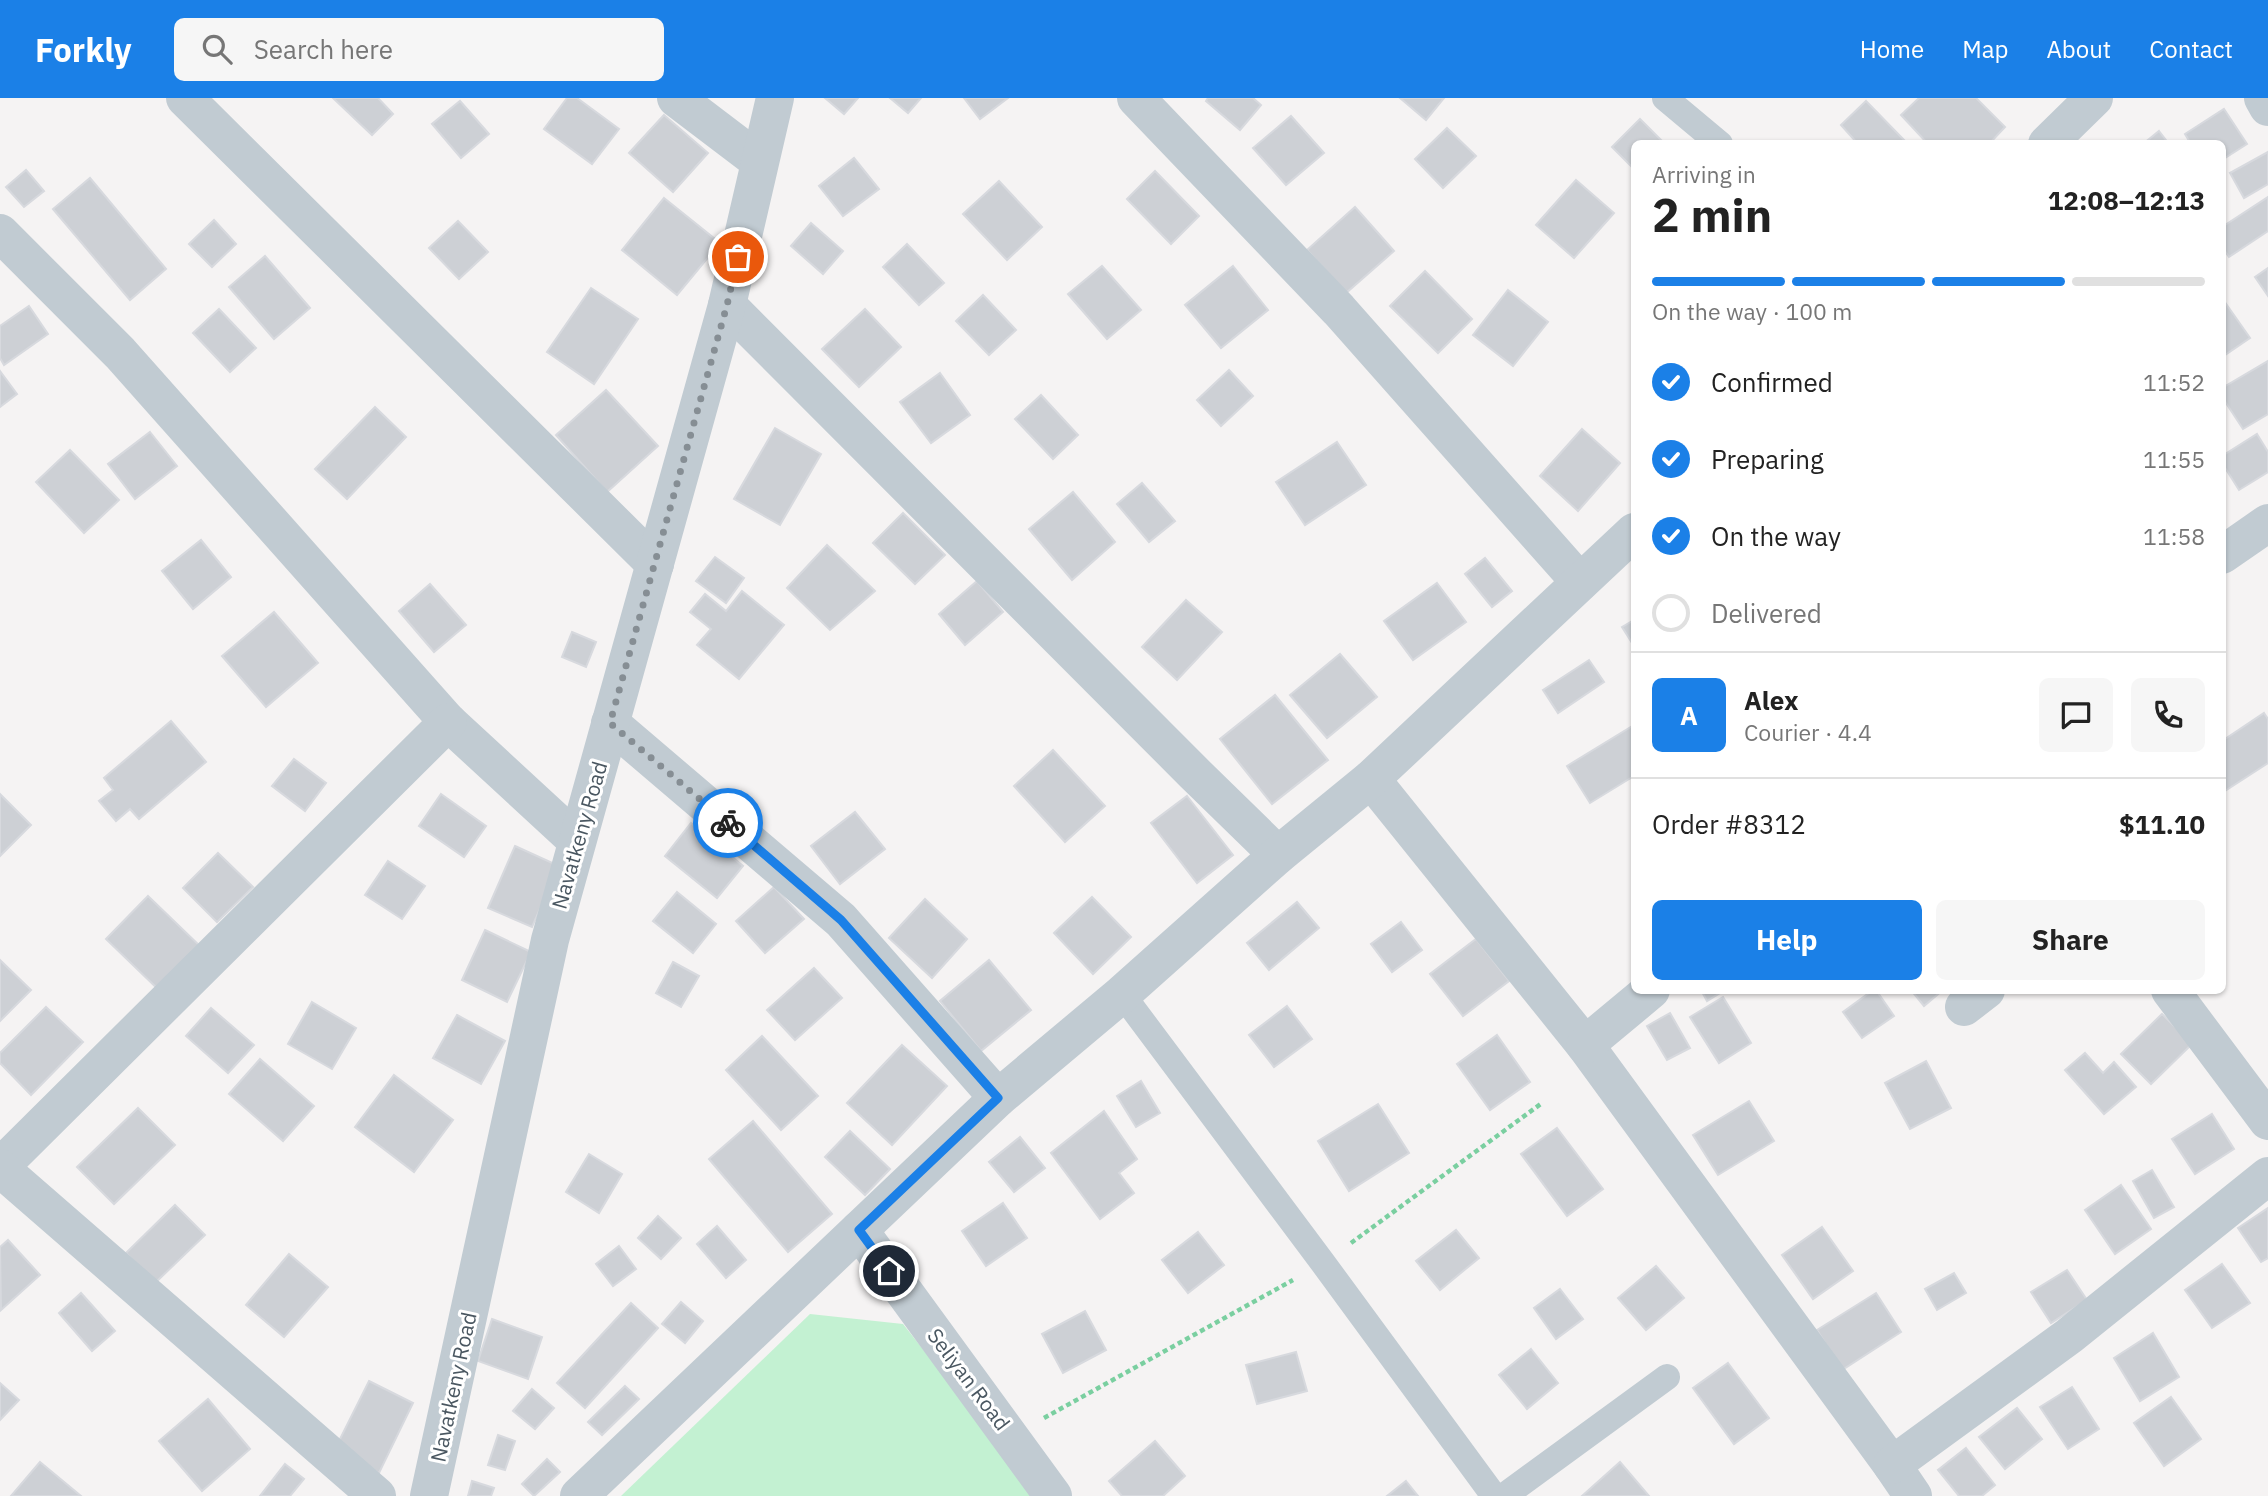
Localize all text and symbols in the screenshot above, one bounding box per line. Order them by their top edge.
search box [174,18,664,81]
text: Forkly [35,28,132,71]
icon: search [198,30,236,68]
text: Search here [254,32,393,66]
text: Home [1860,33,1924,65]
text: Map [1962,33,2008,65]
text: About [2046,33,2111,65]
text: Contact [2149,33,2233,65]
text: Arriving in [1652,159,1756,189]
text: 12:08–12:13 [2048,183,2205,217]
text: 2 min [1652,185,1772,245]
pin [708,227,768,287]
icon: bag [719,238,757,276]
text: On the way · 100 m [1652,296,1852,326]
icon: check [1652,363,1690,401]
text: Confirmed [1711,365,1833,399]
text: 11:52 [2143,367,2205,397]
icon: check [1652,440,1690,478]
text: Preparing [1711,442,1824,476]
text: 11:55 [2143,444,2205,474]
icon: check [1652,517,1690,555]
text: On the way [1711,519,1841,553]
text: 11:58 [2143,521,2205,551]
text: Delivered [1711,596,1822,630]
button: chat [2039,678,2113,752]
button: phone [2131,678,2205,752]
text: Alex [1744,683,1798,717]
text: A [1680,698,1698,732]
text: Courier · 4.4 [1744,717,1872,747]
street label: Navatkeny Road [545,758,613,912]
courier [693,788,763,858]
icon: bike [709,804,747,842]
text: Order #8312 [1652,807,1806,841]
text: $11.10 [2119,807,2205,841]
button: Help [1652,900,1922,980]
button: Share [1936,900,2205,980]
pin [859,1241,919,1301]
icon: home [870,1252,908,1290]
street label: Navatkeny Road [423,1310,483,1464]
street label: Seliyan Road [921,1322,1017,1436]

